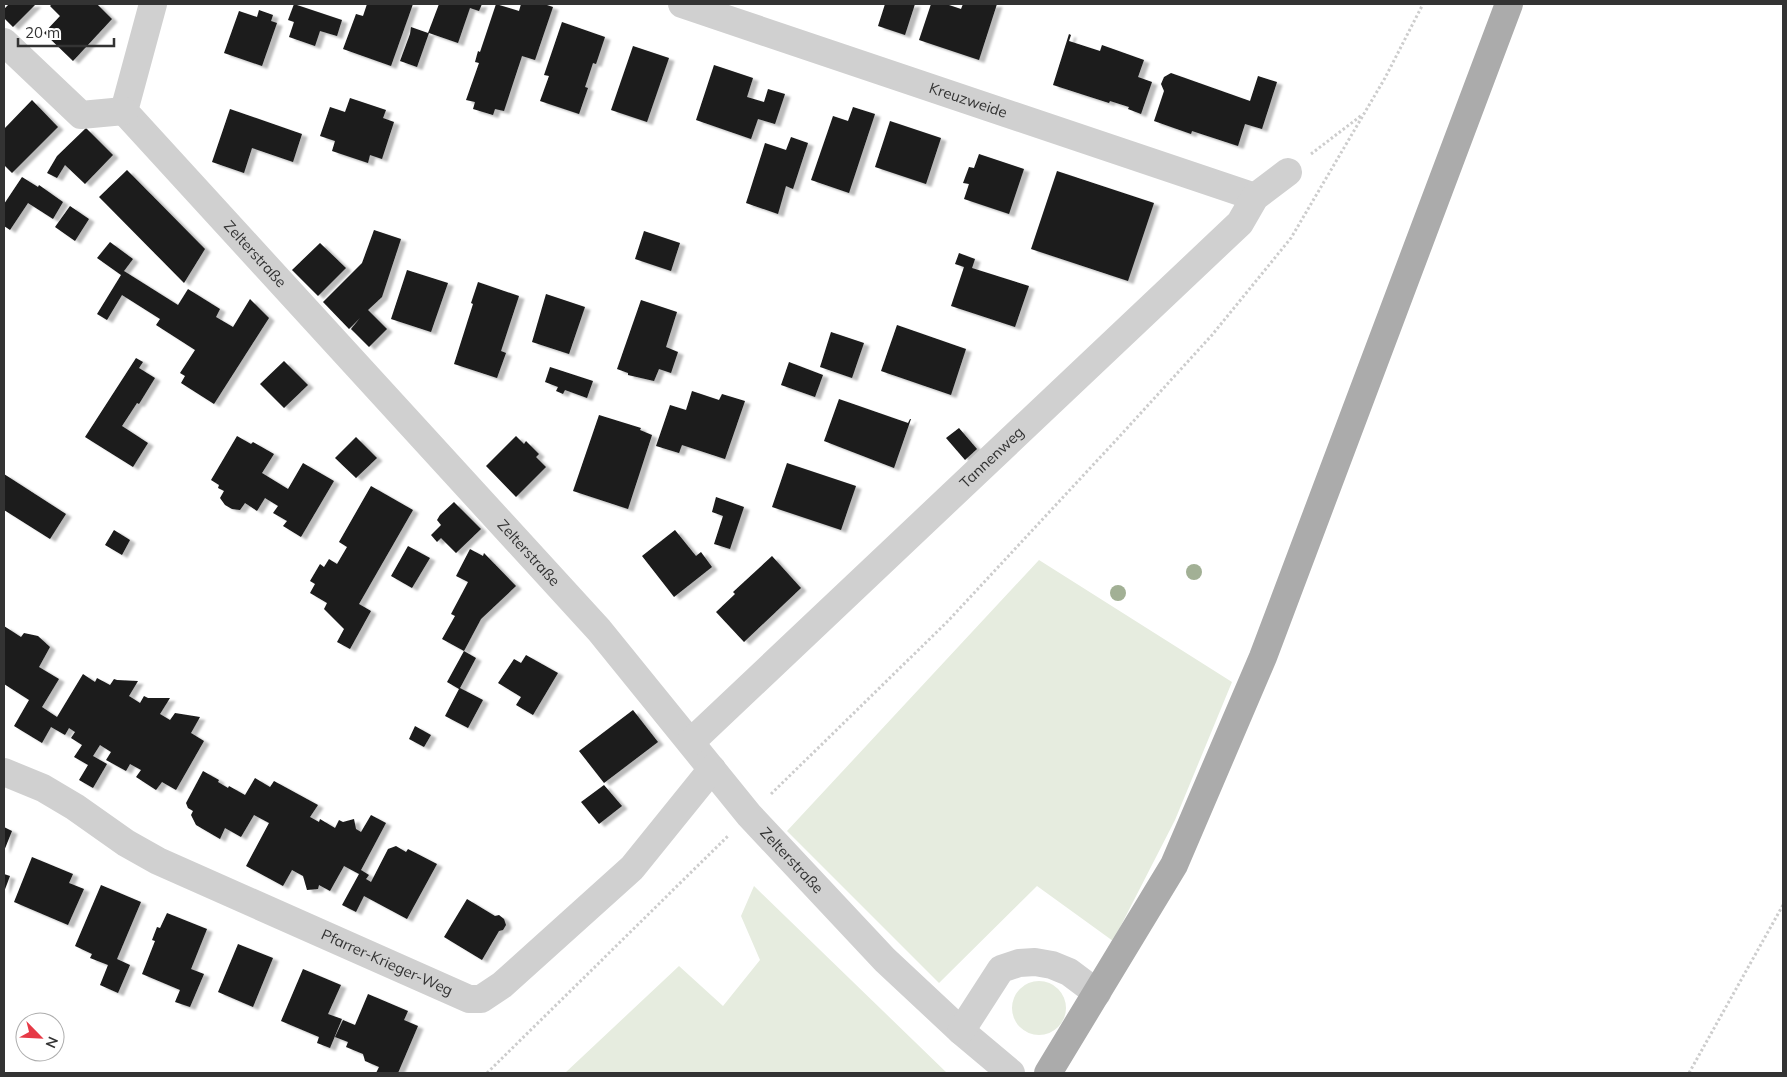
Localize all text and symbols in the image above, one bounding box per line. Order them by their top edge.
scale bar [18,15,114,47]
text: 20 m [25,23,60,42]
street label: Kreuzweide [927,78,1010,122]
street label: Zelterstraße [220,217,291,291]
street label: Tannenweg [955,422,1028,492]
street label: Zelterstraße [494,515,564,590]
street label: Zelterstraße [756,823,828,897]
street label: Pfarrer-Krieger-Weg [318,925,456,1000]
north arrow [15,1012,65,1062]
text: N [42,1034,62,1051]

